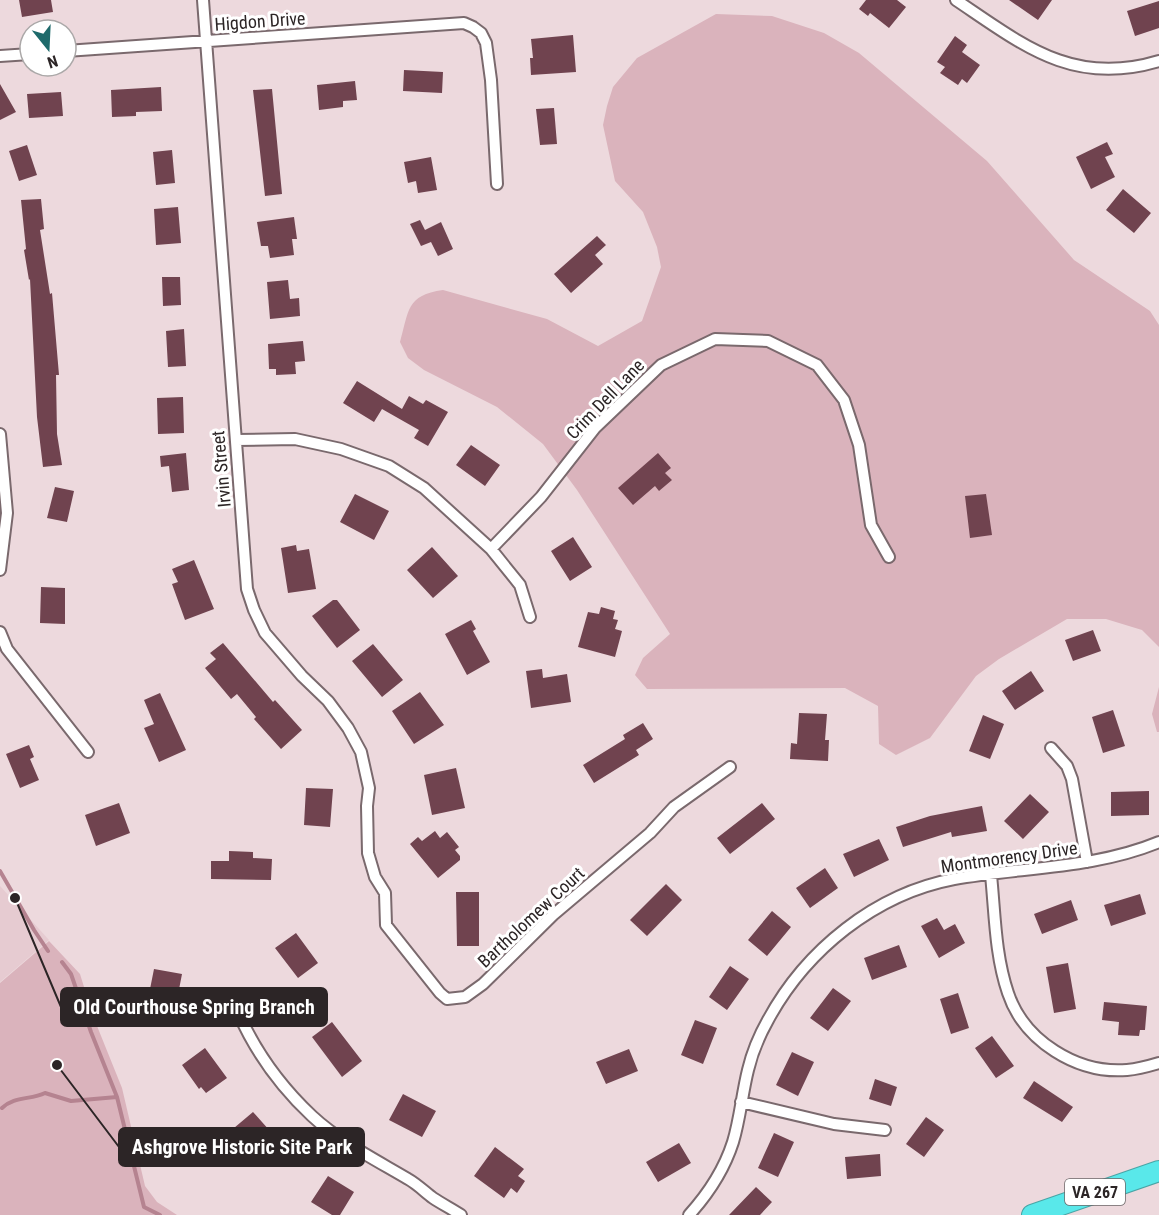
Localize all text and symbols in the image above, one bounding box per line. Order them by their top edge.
street label: Higdon Drive [214,7,306,35]
north arrow [18,18,78,78]
text: N [45,51,60,72]
street label: Crim Dell Lane [562,355,648,443]
street label: Irvin Street [207,430,235,508]
street label: Montmorency Drive [939,837,1079,877]
street label: Bartholomew Court [474,862,588,972]
callout: Old Courthouse Spring Branch [61,988,327,1026]
text: Old Courthouse Spring Branch [73,995,315,1019]
callout: Ashgrove Historic Site Park [119,1128,364,1166]
text: Ashgrove Historic Site Park [132,1135,353,1159]
road number: VA 267 [1065,1179,1125,1205]

